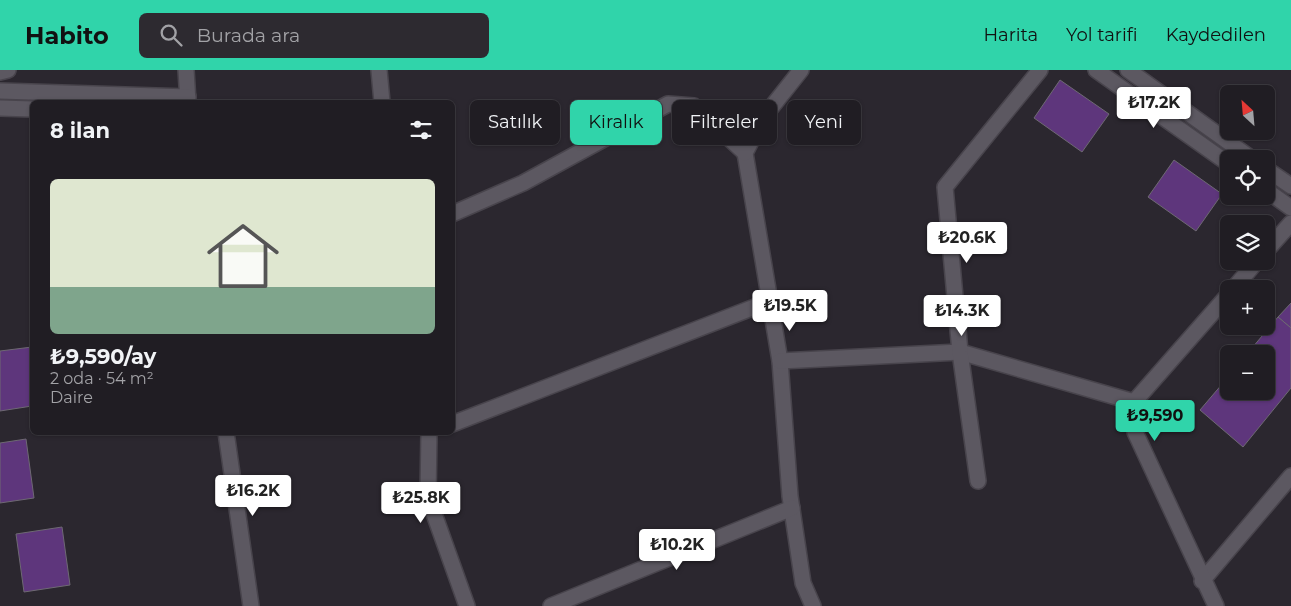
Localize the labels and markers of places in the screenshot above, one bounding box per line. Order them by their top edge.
pin: ₺17.2K [1113,87,1195,129]
pin: ₺20.6K [926,222,1008,264]
pin: ₺19.5K [749,290,831,332]
pin: ₺14.3K [921,294,1003,337]
pin: ₺9,590 [1114,400,1196,442]
pin: ₺16.2K [212,474,294,517]
pin: ₺25.8K [380,482,462,524]
pin: ₺10.2K [636,528,718,571]

